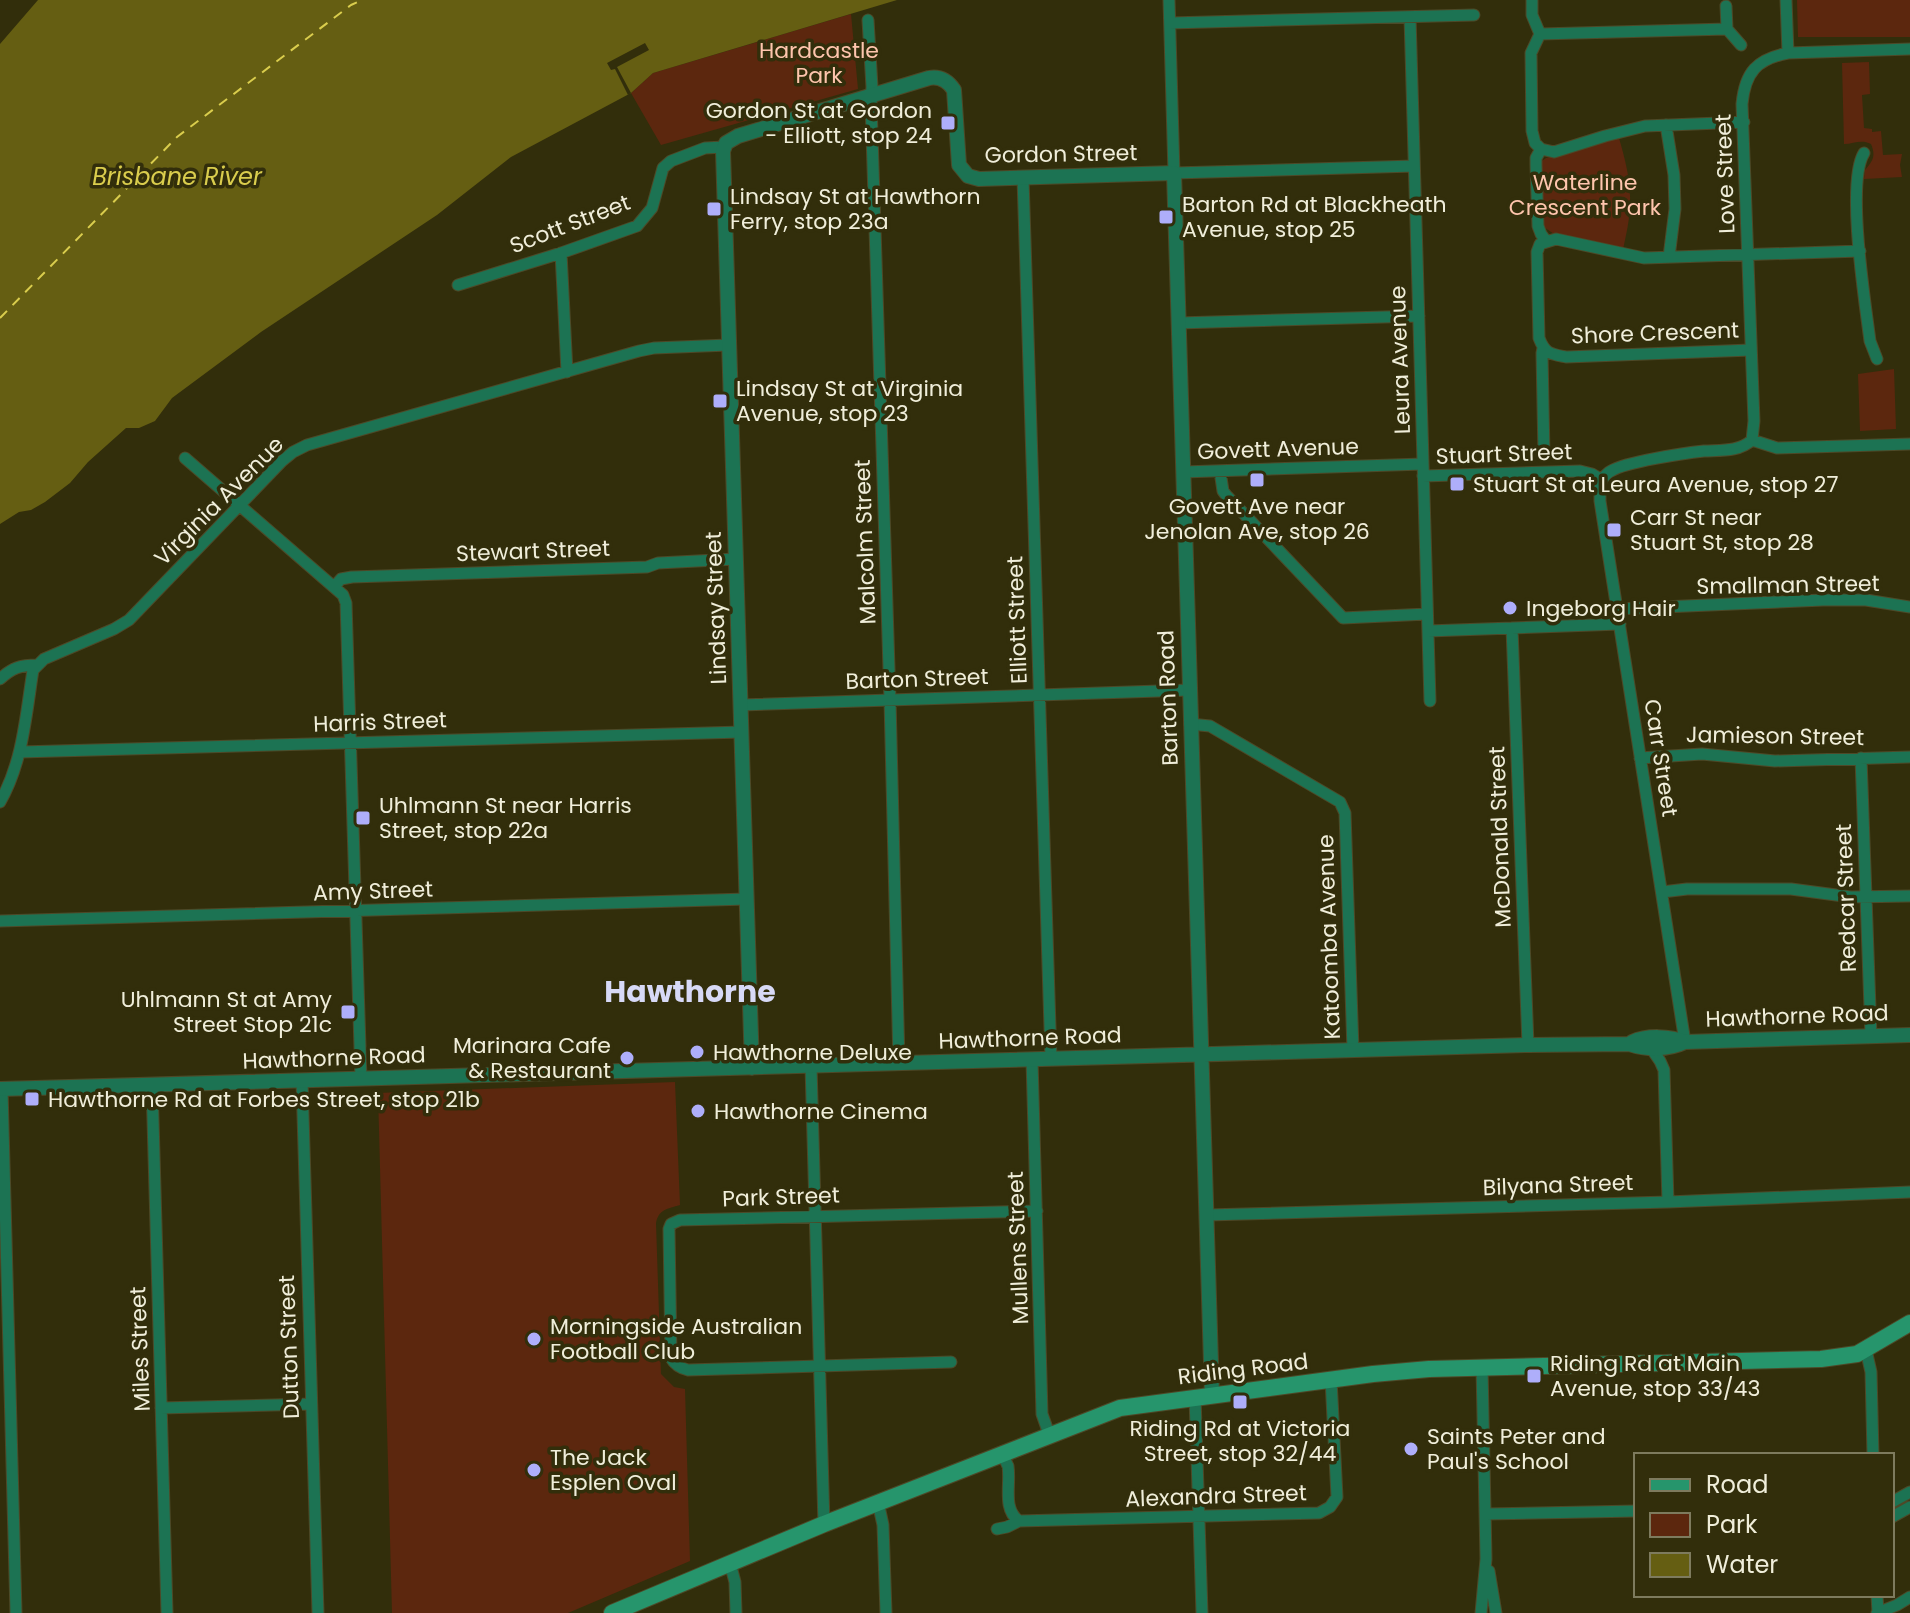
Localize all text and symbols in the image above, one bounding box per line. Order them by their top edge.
park label: Hardcastle Park [759,35,879,91]
place label: Gordon St at Gordon - Elliott, stop 24 [706,95,932,151]
marker: Gordon St at Gordon - Elliott, stop 24 [939,114,957,132]
street label: Love Street [1707,114,1743,234]
street label: Gordon Street [984,137,1138,171]
water label: Brisbane River [92,160,263,193]
park label: Waterline Crescent Park [1509,167,1662,223]
place label: Lindsay St at Hawthorn Ferry, stop 23a [730,181,981,237]
street label: Scott Street [505,187,635,261]
place label: Barton Rd at Blackheath Avenue, stop 25 [1182,189,1447,245]
marker: Lindsay St at Hawthorn Ferry, stop 23a [705,200,723,218]
marker: Barton Rd at Blackheath Avenue, stop 25 [1157,208,1175,226]
street label: Leura Avenue [1382,285,1418,435]
street label: Shore Crescent [1570,315,1740,351]
place label: Lindsay St at Virginia Avenue, stop 23 [736,373,963,429]
marker: Lindsay St at Virginia Avenue, stop 23 [711,392,729,410]
street label: Virginia Avenue [147,429,291,573]
street label: Govett Avenue [1197,431,1359,467]
street label: Stuart Street [1435,436,1573,472]
street label: Malcolm Street [847,459,883,625]
place label: Stuart St at Leura Avenue, stop 27 [1473,469,1839,500]
marker: Govett Ave near Jenolan Ave, stop 26 [1248,471,1266,489]
marker: Stuart St at Leura Avenue, stop 27 [1448,475,1466,493]
place label: Govett Ave near Jenolan Ave, stop 26 [1144,491,1370,547]
place label: Carr St near Stuart St, stop 28 [1630,502,1814,558]
marker: Carr St near Stuart St, stop 28 [1605,521,1623,539]
street label: Lindsay Street [698,531,734,685]
street label: Stewart Street [456,533,610,569]
street label: Elliott Street [999,556,1035,684]
street label: Smallman Street [1696,568,1880,602]
place label: Ingeborg Hair [1526,593,1676,624]
marker: Ingeborg Hair [1501,599,1519,617]
street label: Barton Road [1150,630,1186,766]
street label: Barton Street [845,661,989,697]
street label: Carr Street [1636,697,1686,819]
street label: Harris Street [313,704,447,740]
street label: Jamieson Street [1686,719,1864,753]
street label: McDonald Street [1481,746,1519,928]
place label: Uhlmann St near Harris Street, stop 22a [379,790,632,846]
marker: Uhlmann St near Harris Street, stop 22a [354,809,372,827]
street label: Redcar Street [1828,823,1864,973]
street label: Katoomba Avenue [1310,834,1348,1040]
street label: Amy Street [312,873,434,909]
district label: Hawthorne [604,970,776,1013]
place label: Uhlmann St at Amy Street Stop 21c [121,984,333,1040]
street label: Hawthorne Road [1705,997,1889,1035]
marker: Uhlmann St at Amy Street Stop 21c [339,1003,357,1021]
street label: Hawthorne Road [938,1019,1122,1057]
place label: Marinara Cafe & Restaurant [453,1030,611,1086]
place label: Hawthorne Deluxe [713,1037,912,1068]
street label: Hawthorne Road [242,1039,426,1077]
marker: Hawthorne Deluxe [688,1043,706,1061]
marker: Marinara Cafe & Restaurant [618,1049,636,1067]
place label: Hawthorne Rd at Forbes Street, stop 21b [48,1084,480,1115]
marker: Hawthorne Rd at Forbes Street, stop 21b [23,1090,41,1108]
place label: Hawthorne Cinema [714,1096,928,1127]
marker: Hawthorne Cinema [689,1102,707,1120]
street label: Bilyana Street [1482,1167,1634,1203]
street label: Mullens Street [1000,1171,1036,1325]
street label: Park Street [722,1179,840,1215]
street label: Dutton Street [271,1274,307,1420]
street label: Miles Street [122,1286,158,1412]
place label: Morningside Australian Football Club [550,1311,802,1367]
marker: Morningside Australian Football Club [525,1330,543,1348]
street label: Riding Road [1176,1346,1310,1392]
place label: Riding Rd at Main Avenue, stop 33/43 [1550,1348,1760,1404]
marker: Riding Rd at Main Avenue, stop 33/43 [1525,1367,1543,1385]
marker: Riding Rd at Victoria Street, stop 32/44 [1231,1393,1249,1411]
place label: Riding Rd at Victoria Street, stop 32/44 [1130,1413,1351,1469]
place label: Saints Peter and Paul's School [1427,1421,1606,1477]
marker: Saints Peter and Paul's School [1402,1440,1420,1458]
place label: The Jack Esplen Oval [550,1442,677,1498]
legend [1634,1453,1894,1597]
marker: The Jack Esplen Oval [525,1461,543,1479]
text: Road [1706,1468,1768,1501]
street label: Alexandra Street [1125,1477,1307,1515]
text: Park [1706,1508,1758,1541]
text: Water [1706,1548,1778,1581]

